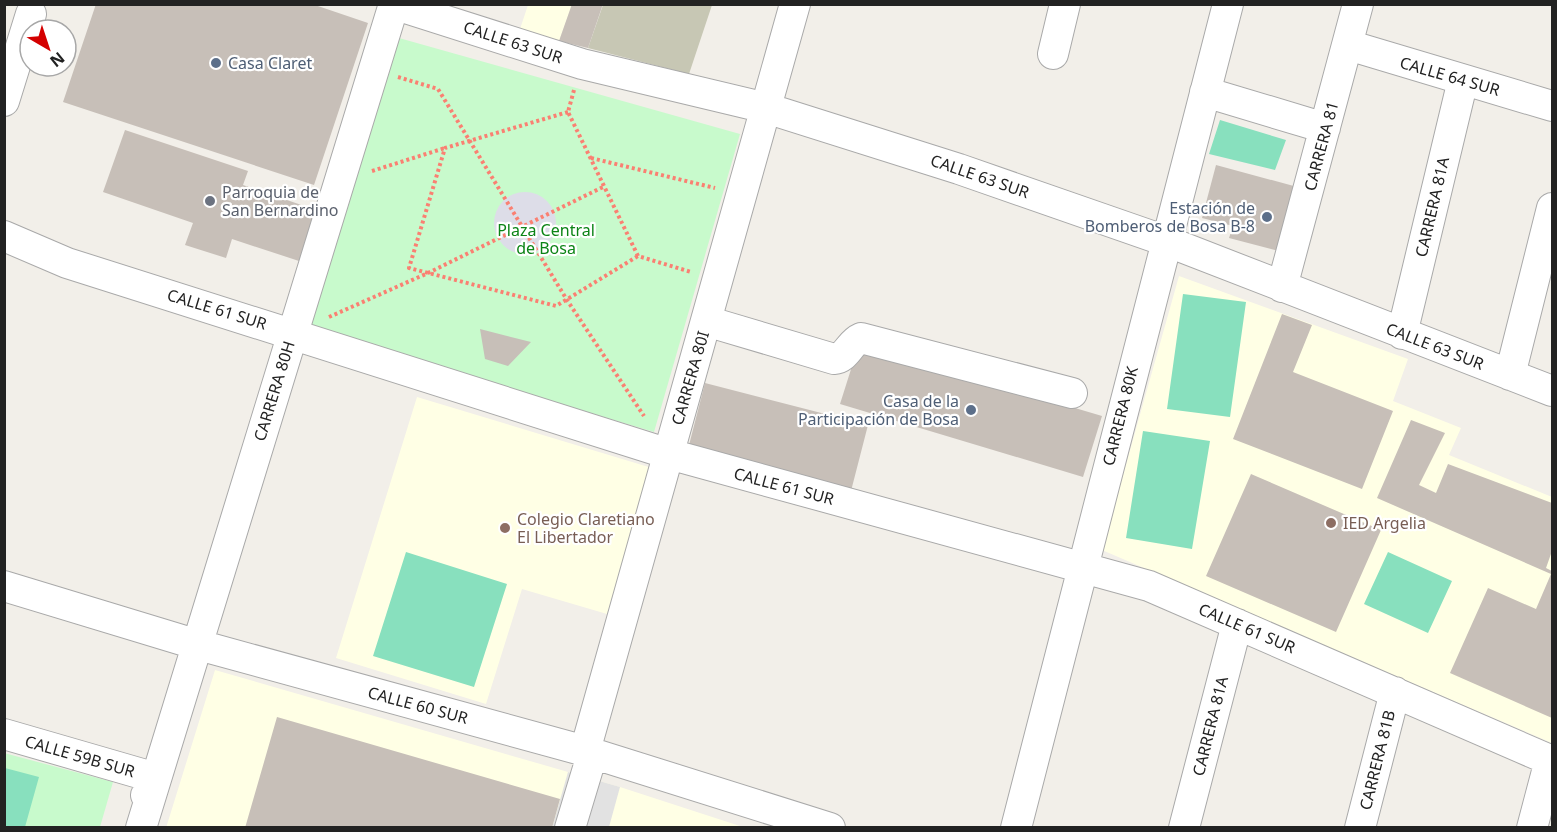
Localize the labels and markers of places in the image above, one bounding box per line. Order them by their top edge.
place label: Casa Claret [228,52,312,74]
marker: Casa Claret [209,56,223,70]
place label: Parroquia de San Bernardino [222,181,339,221]
marker: Parroquia de San Bernardino [203,194,217,208]
place label: Estación de Bomberos de Bosa B-8 [1085,197,1255,237]
marker: Estación de Bomberos de Bosa B-8 [1260,210,1274,224]
place label: Casa de la Participación de Bosa [798,390,959,430]
marker: Casa de la Participación de Bosa [964,403,978,417]
place label: Colegio Claretiano El Libertador [517,508,655,548]
place label: IED Argelia [1343,512,1426,534]
marker: IED Argelia [1324,516,1338,530]
marker: Colegio Claretiano El Libertador [498,521,512,535]

